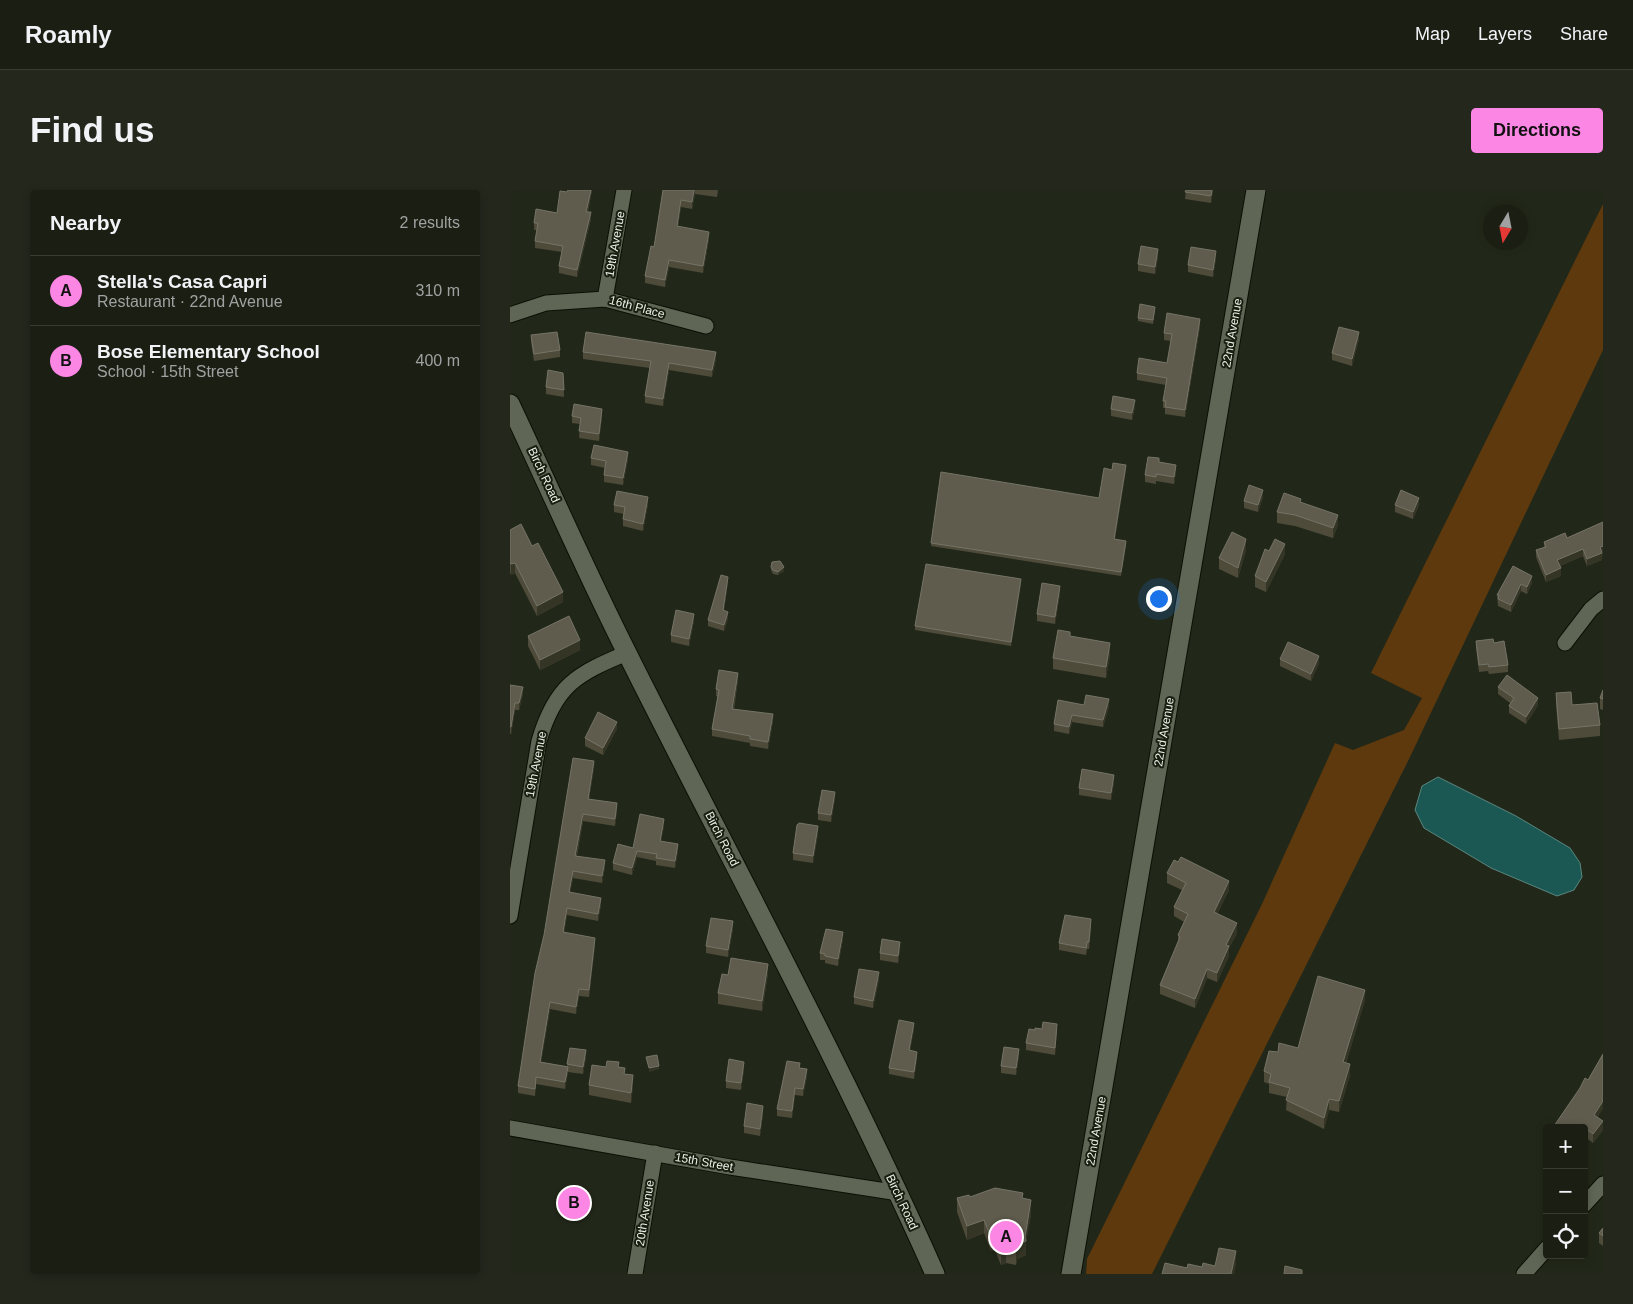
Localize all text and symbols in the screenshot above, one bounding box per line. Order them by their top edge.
text: Roamly [25,21,112,48]
text: Map [1415,24,1450,44]
text: Layers [1478,24,1532,44]
text: Share [1560,24,1608,44]
button: Directions [1471,108,1603,153]
text: Find us [30,110,154,149]
north arrow [1483,205,1528,250]
street label: 19th Avenue [602,210,628,278]
text: Nearby [50,211,121,234]
text: 2 results [400,214,460,231]
text: Stella's Casa Capri [97,271,267,292]
text: A [60,282,72,299]
text: 310 m [416,282,460,299]
text: Restaurant · 22nd Avenue [97,293,283,310]
street label: 16th Place [608,293,667,321]
street label: 22nd Avenue [1219,297,1245,369]
text: Bose Elementary School [97,341,320,362]
text: B [60,352,72,369]
text: 400 m [416,352,460,369]
text: School · 15th Street [97,363,238,380]
street label: Birch Road [525,445,563,505]
your location [1146,586,1172,612]
street label: 22nd Avenue [1151,696,1177,768]
street label: 19th Avenue [523,730,549,798]
street label: Birch Road [702,809,742,869]
street label: 22nd Avenue [1083,1095,1109,1167]
map controls [1543,1124,1588,1259]
button: + [1543,1124,1588,1169]
street label: 15th Street [674,1150,735,1174]
button: − [1543,1169,1588,1214]
street label: Birch Road [883,1172,921,1232]
street label: 20th Avenue [633,1179,657,1247]
pin: B [558,1184,590,1222]
button: locate [1543,1214,1588,1259]
pin: A [990,1218,1022,1256]

